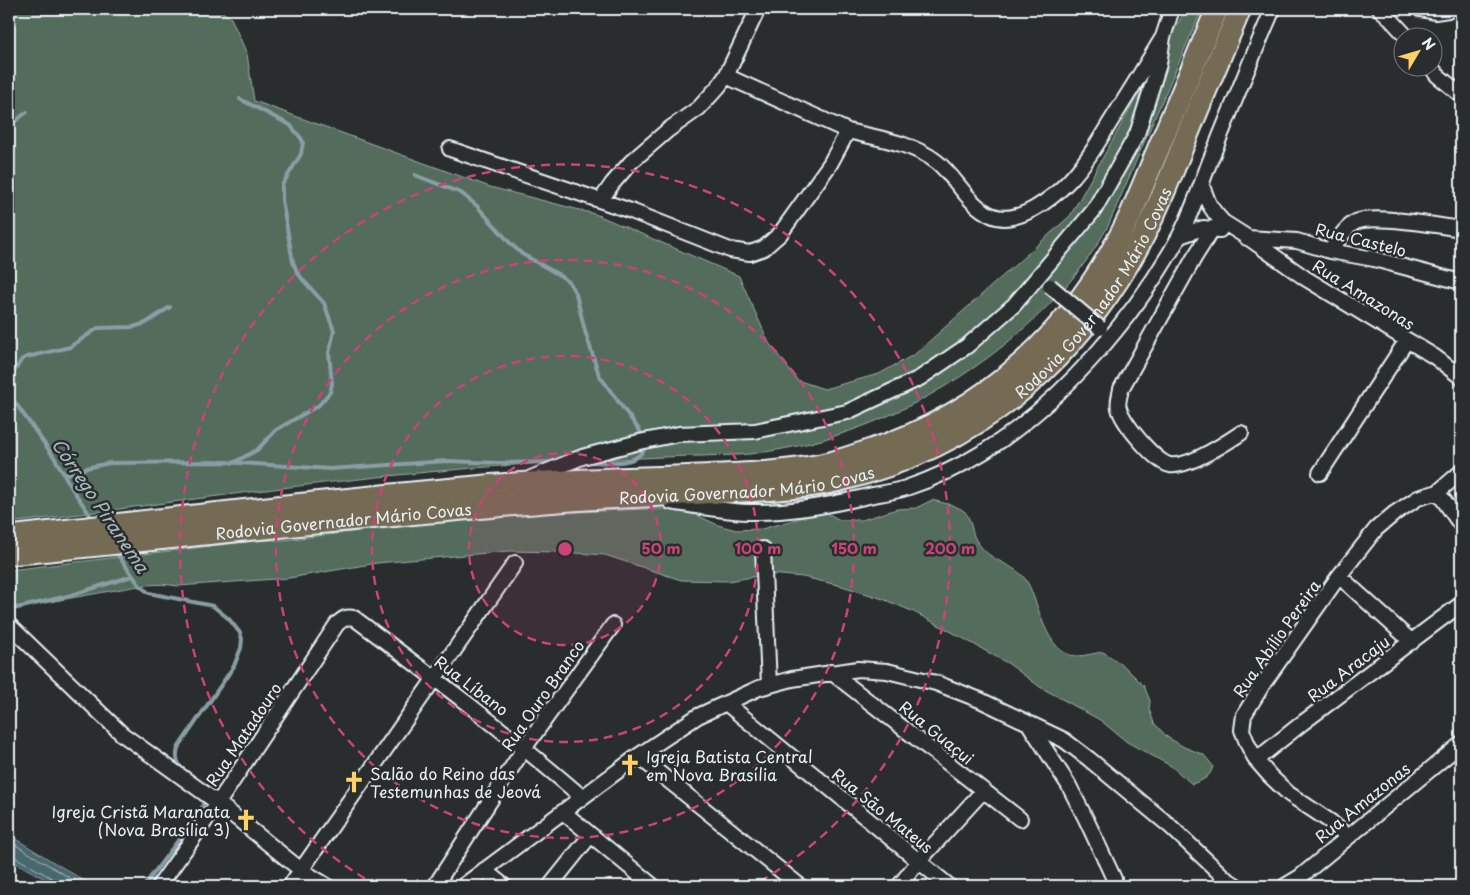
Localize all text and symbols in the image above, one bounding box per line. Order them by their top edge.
north arrow [1392,28,1442,78]
text: N [1417,33,1440,55]
street label: Rodovia Governador Mário Covas [1009,183,1177,404]
street label: Rua Castelo [1313,216,1409,262]
street label: Rua Amazonas [1308,253,1420,335]
water label: Córrego Piranema [46,432,157,579]
street label: Rodovia Governador Mário Covas [618,459,877,509]
street label: Rodovia Governador Mário Covas [214,496,472,545]
text: 50 m [642,536,680,559]
text: 100 m [735,536,781,559]
text: 150 m [831,536,877,559]
text: 200 m [925,536,975,559]
centre of rings [556,540,574,558]
street label: Rua Abílio Pereira [1226,574,1326,702]
street label: Rua Aracaju [1302,629,1394,707]
street label: Rua Ouro Branco [495,634,589,755]
street label: Rua Líbano [430,649,514,721]
street label: Rua Matadouro [199,677,287,791]
street label: Rua Guaçui [895,694,979,770]
place label: Igreja Batista Central em Nova Brasília [646,744,813,786]
church icon: Igreja Batista Central em Nova Brasília [617,752,643,778]
street label: Rua Amazonas [1309,756,1415,848]
place label: Salão do Reino das Testemunhas de Jeová [370,761,541,803]
street label: Rua São Mateus [827,762,939,858]
church icon: Salão do Reino das Testemunhas de Jeová [341,769,367,795]
place label: Igreja Cristã Maranata (Nova Brasília 3) [52,799,230,841]
church icon: Igreja Cristã Maranata (Nova Brasília 3) [233,807,259,833]

